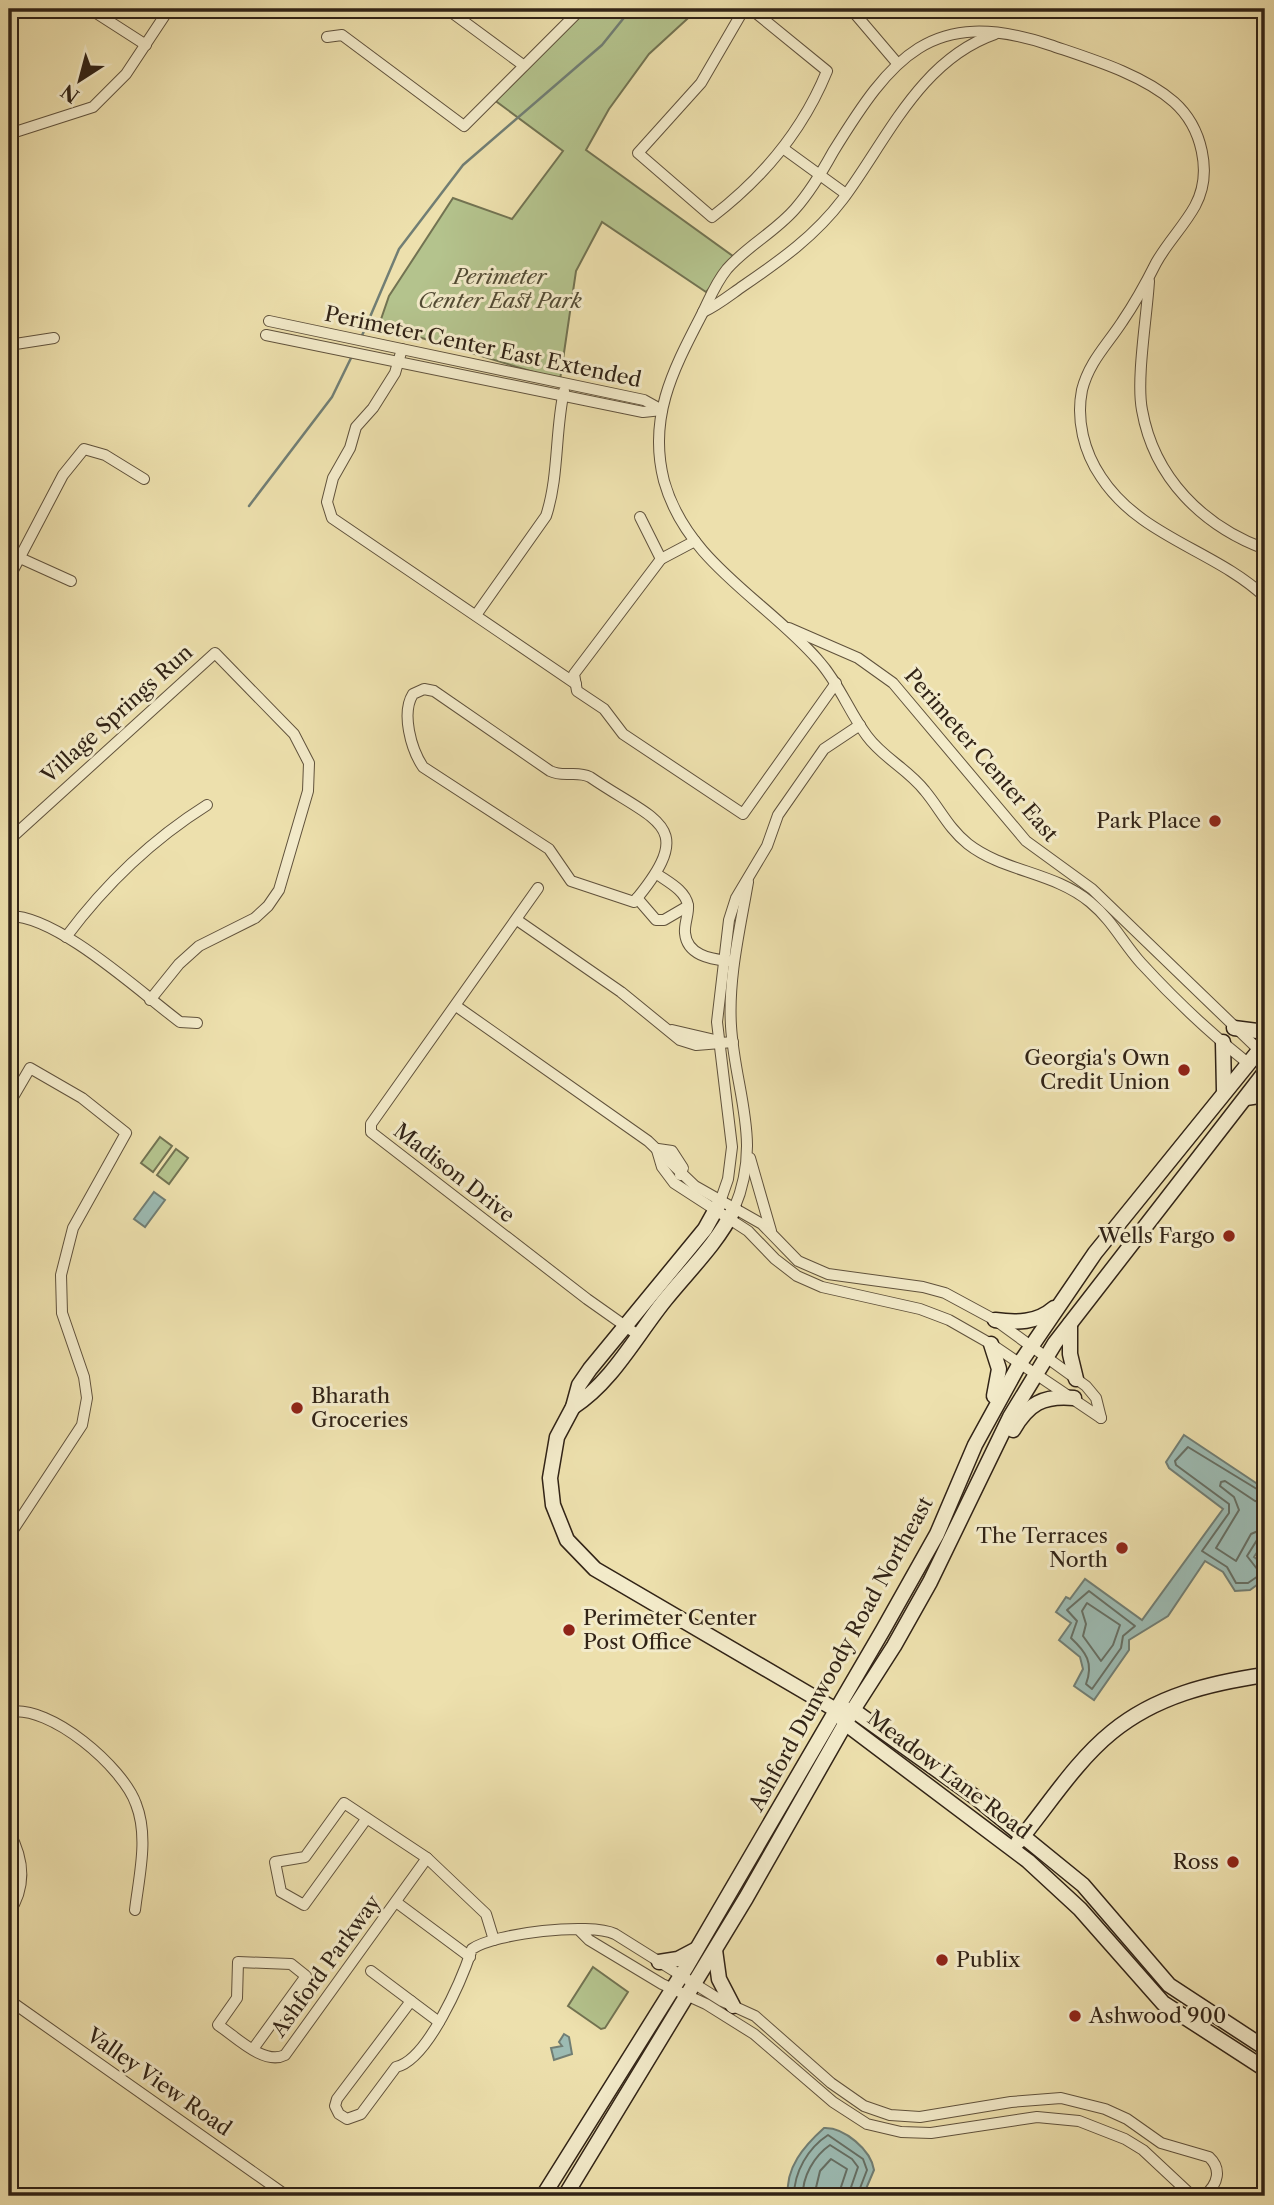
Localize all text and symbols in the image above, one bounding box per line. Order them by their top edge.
north arrow [46,46,116,116]
text: N [57,79,84,108]
park label: Perimeter Center East Park [418,264,582,313]
street label: Perimeter Center East Extended [322,301,644,392]
street label: Village Springs Run [35,639,197,789]
street label: Perimeter Center East [899,663,1064,847]
place label: Park Place [1096,808,1201,833]
marker: Park Place [1207,813,1223,829]
place label: Georgia's Own Credit Union [1024,1045,1170,1094]
marker: Georgia's Own Credit Union [1176,1062,1192,1078]
street label: Madison Drive [389,1118,520,1228]
place label: Wells Fargo [1097,1223,1215,1248]
marker: Wells Fargo [1221,1228,1237,1244]
place label: Bharath Groceries [311,1383,408,1432]
marker: Bharath Groceries [289,1400,305,1416]
street label: Ashford Dunwoody Road Northeast [743,1492,938,1816]
place label: The Terraces North [976,1523,1108,1572]
marker: The Terraces North [1114,1540,1130,1556]
place label: Perimeter Center Post Office [583,1605,757,1654]
marker: Perimeter Center Post Office [561,1622,577,1638]
street label: Meadow Lane Road [863,1705,1036,1844]
place label: Ross [1173,1849,1219,1874]
marker: Ross [1225,1854,1241,1870]
street label: Ashford Parkway [265,1890,386,2042]
place label: Publix [956,1947,1021,1972]
marker: Publix [934,1952,950,1968]
place label: Ashwood 900 [1088,2003,1226,2028]
marker: Ashwood 900 [1067,2008,1083,2024]
street label: Valley View Road [81,2022,237,2141]

